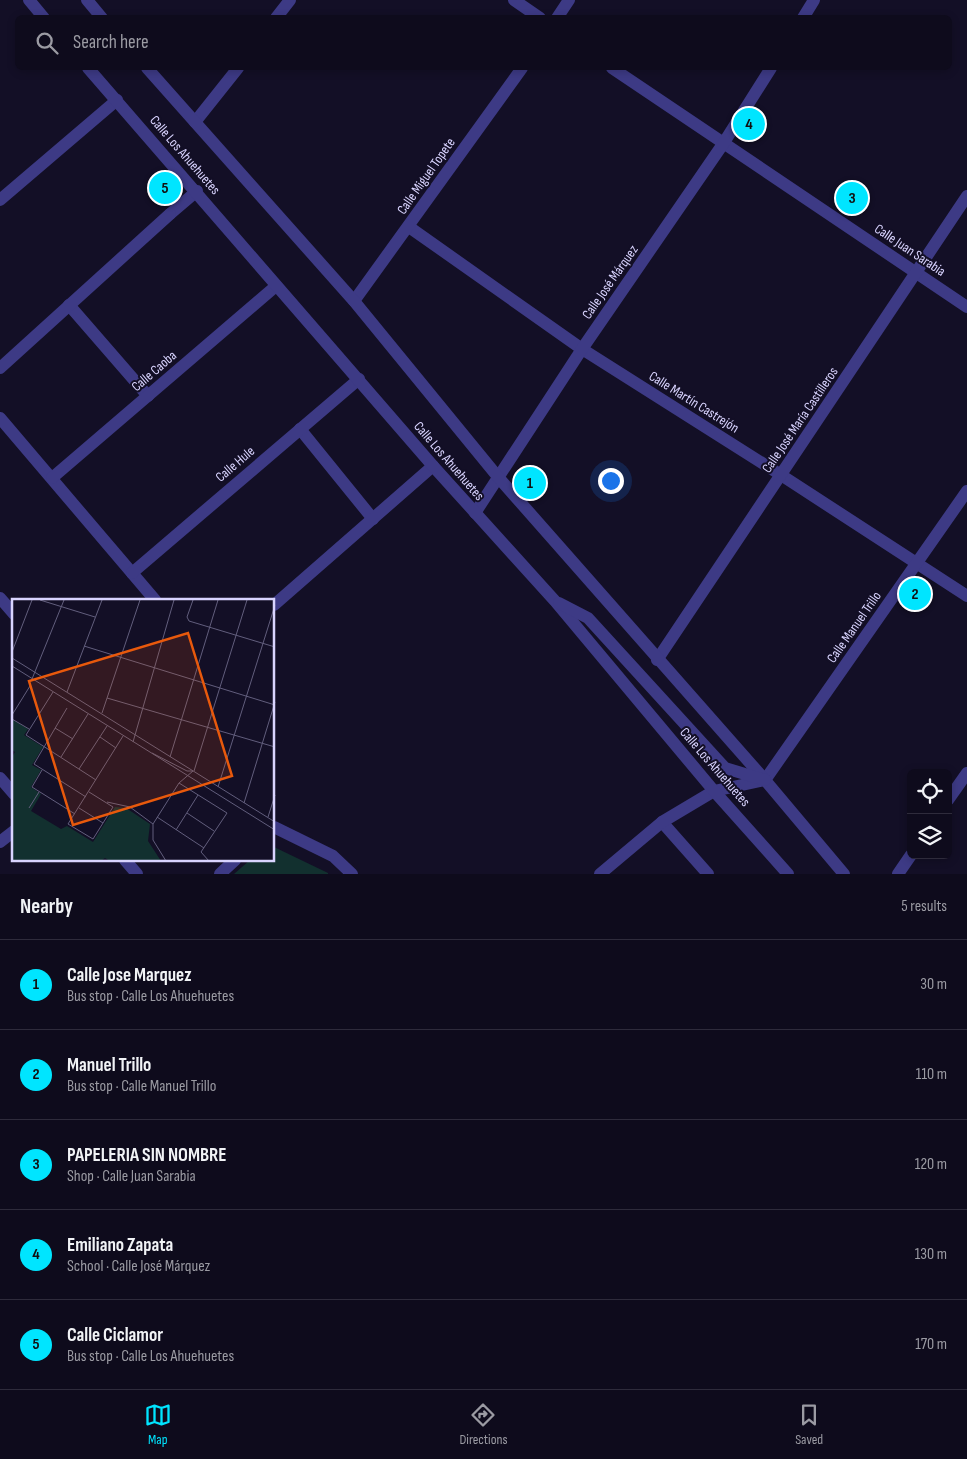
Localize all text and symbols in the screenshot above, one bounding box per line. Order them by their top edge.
search box [15,15,952,70]
icon: search [33,29,61,57]
text: Search here [73,31,149,54]
pin: 4 [733,105,765,143]
street label: Calle Los Ahuehuetes [146,112,224,198]
street label: Calle Miguel Topete [393,134,459,218]
pin: 5 [149,169,181,207]
pin: 3 [836,179,868,217]
street label: Calle Juan Sarabia [871,220,949,280]
street label: Calle José Márquez [578,242,642,322]
street label: Calle Caoba [128,347,180,395]
street label: Calle José María Castilleros [758,364,842,476]
street label: Calle Martín Castrejón [646,368,742,436]
street label: Calle Los Ahuehuetes [410,418,488,504]
street label: Calle Hule [212,442,258,486]
pin: 1 [514,464,546,502]
your location [598,468,624,494]
pin: 2 [899,575,931,613]
street label: Calle Manuel Trillo [823,588,885,666]
inset map [12,599,275,862]
street label: Calle Los Ahuehuetes [676,724,754,810]
map controls [907,769,952,859]
button: locate [907,769,952,814]
button: layers [907,814,952,859]
text: Nearby [20,894,73,919]
text: 5 results [901,897,947,916]
text: Calle Jose Marquez [67,964,192,987]
text: 1 [33,975,39,994]
text: 30 m [920,975,947,994]
text: Bus stop · Calle Los Ahuehuetes [67,987,234,1006]
text: Manuel Trillo [67,1054,151,1077]
text: 2 [32,1065,40,1084]
text: 110 m [916,1065,947,1084]
text: Bus stop · Calle Manuel Trillo [67,1077,216,1096]
text: PAPELERIA SIN NOMBRE [67,1144,227,1167]
text: 3 [32,1155,40,1174]
text: 120 m [915,1155,947,1174]
text: Shop · Calle Juan Sarabia [67,1167,196,1186]
text: Emiliano Zapata [67,1234,173,1257]
text: 4 [32,1245,40,1264]
text: 130 m [915,1245,947,1264]
text: School · Calle José Márquez [67,1257,210,1276]
text: Calle Ciclamor [67,1324,163,1347]
text: 5 [32,1335,40,1354]
text: 170 m [915,1335,947,1354]
text: Bus stop · Calle Los Ahuehuetes [67,1347,234,1366]
tab: Map [144,1401,172,1448]
tab: Directions [459,1401,508,1448]
tab: Saved [795,1401,823,1448]

